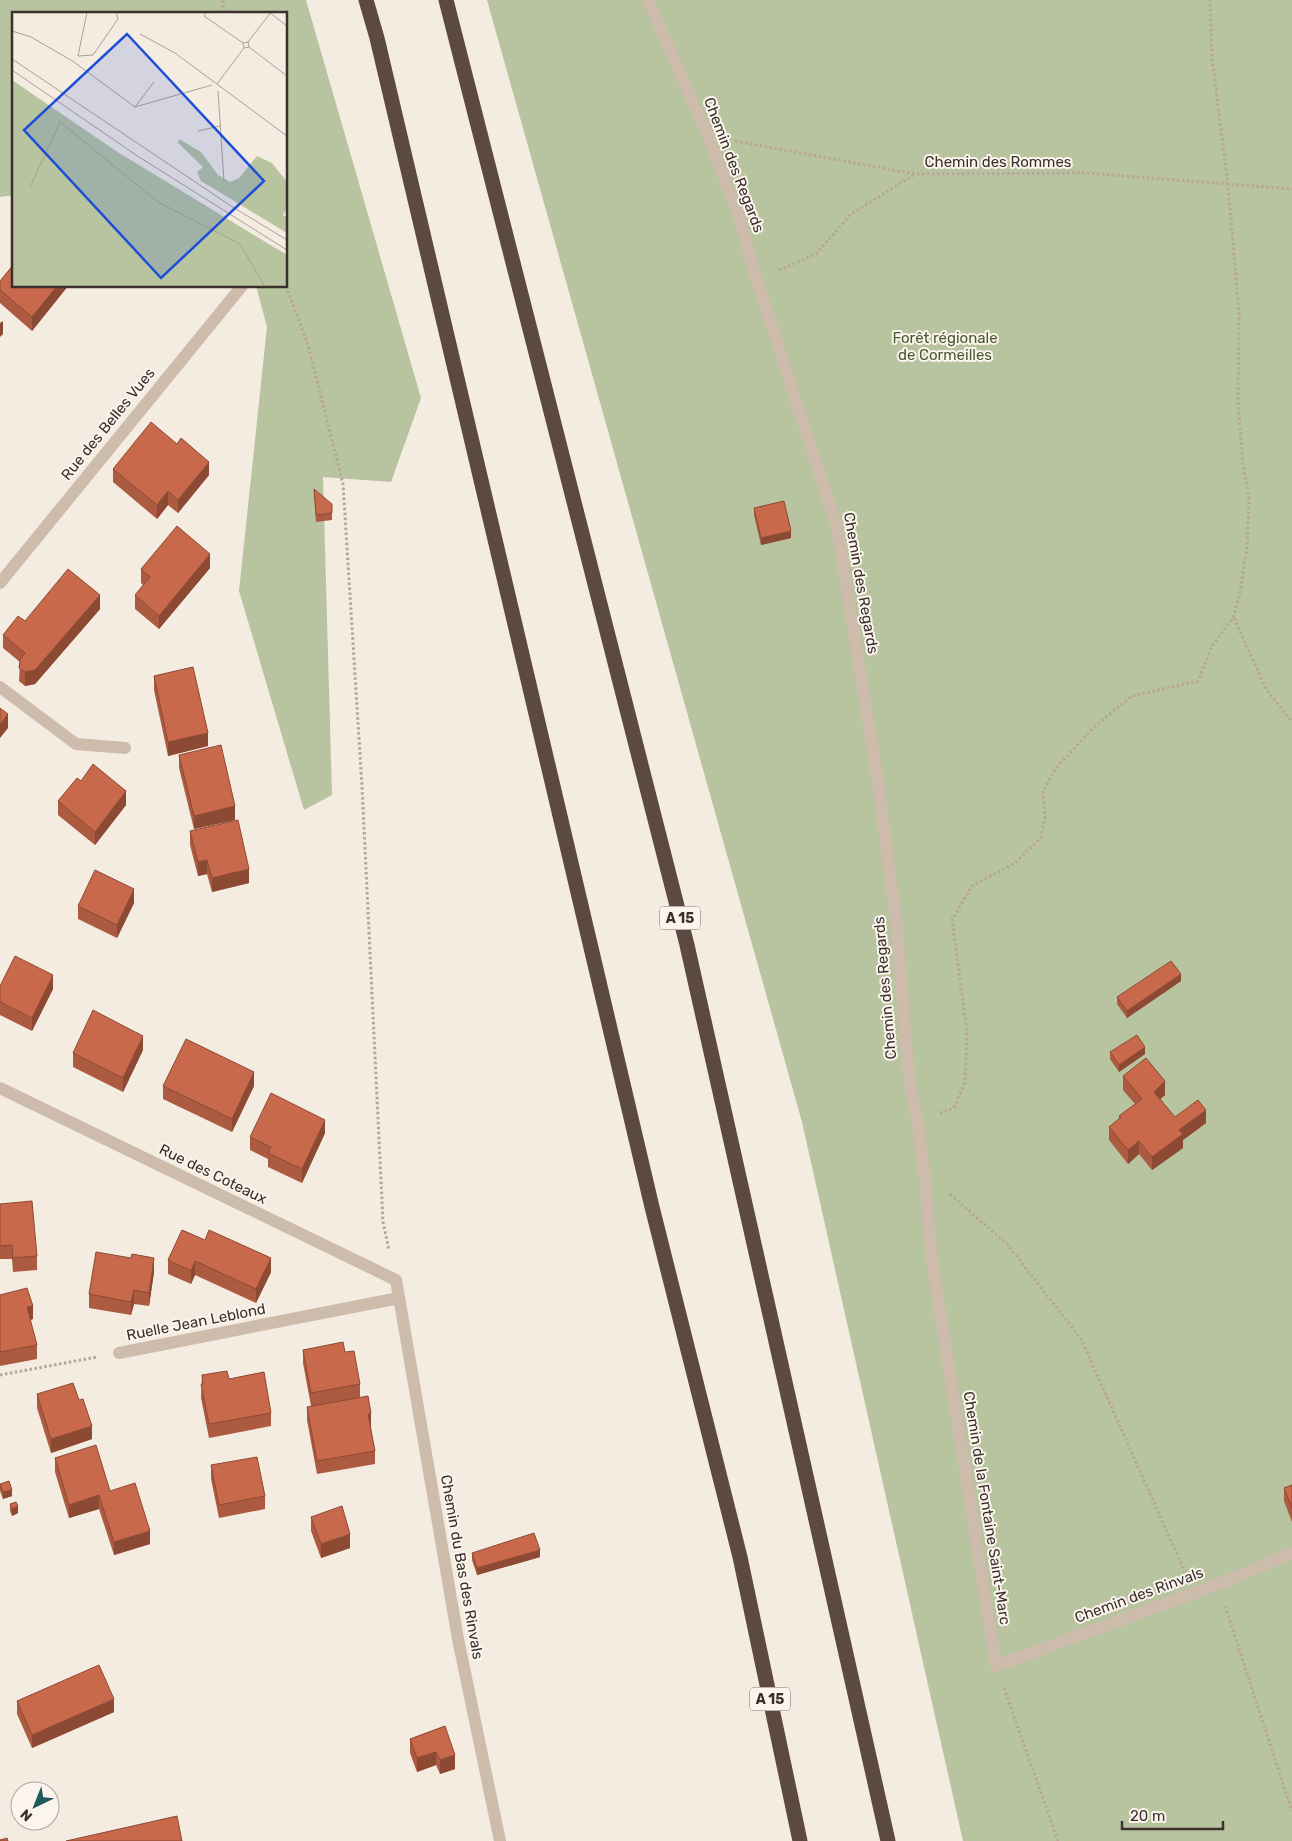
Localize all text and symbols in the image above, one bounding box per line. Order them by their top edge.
inset map [12,12,288,288]
street label: Chemin des Regards [700,95,768,235]
street label: Chemin des Rommes [925,153,1072,171]
park label: Forêt régionale de Cormeilles [892,329,998,364]
street label: Rue des Belles Vues [57,364,159,484]
street label: Chemin des Regards [840,511,882,656]
road number: A 15 [660,906,700,930]
street label: Chemin des Regards [870,915,900,1060]
street label: Rue des Coteaux [156,1140,270,1208]
street label: Ruelle Jean Leblond [125,1300,267,1344]
street label: Chemin de la Fontaine Saint-Marc [960,1390,1014,1626]
street label: Chemin du Bas des Rinvals [437,1473,487,1661]
street label: Chemin des Rinvals [1072,1563,1206,1627]
road number: A 15 [750,1688,790,1710]
north arrow [10,1781,60,1831]
scale bar [1122,1798,1223,1830]
text: N [17,1805,36,1825]
text: 20 m [1130,1807,1165,1825]

